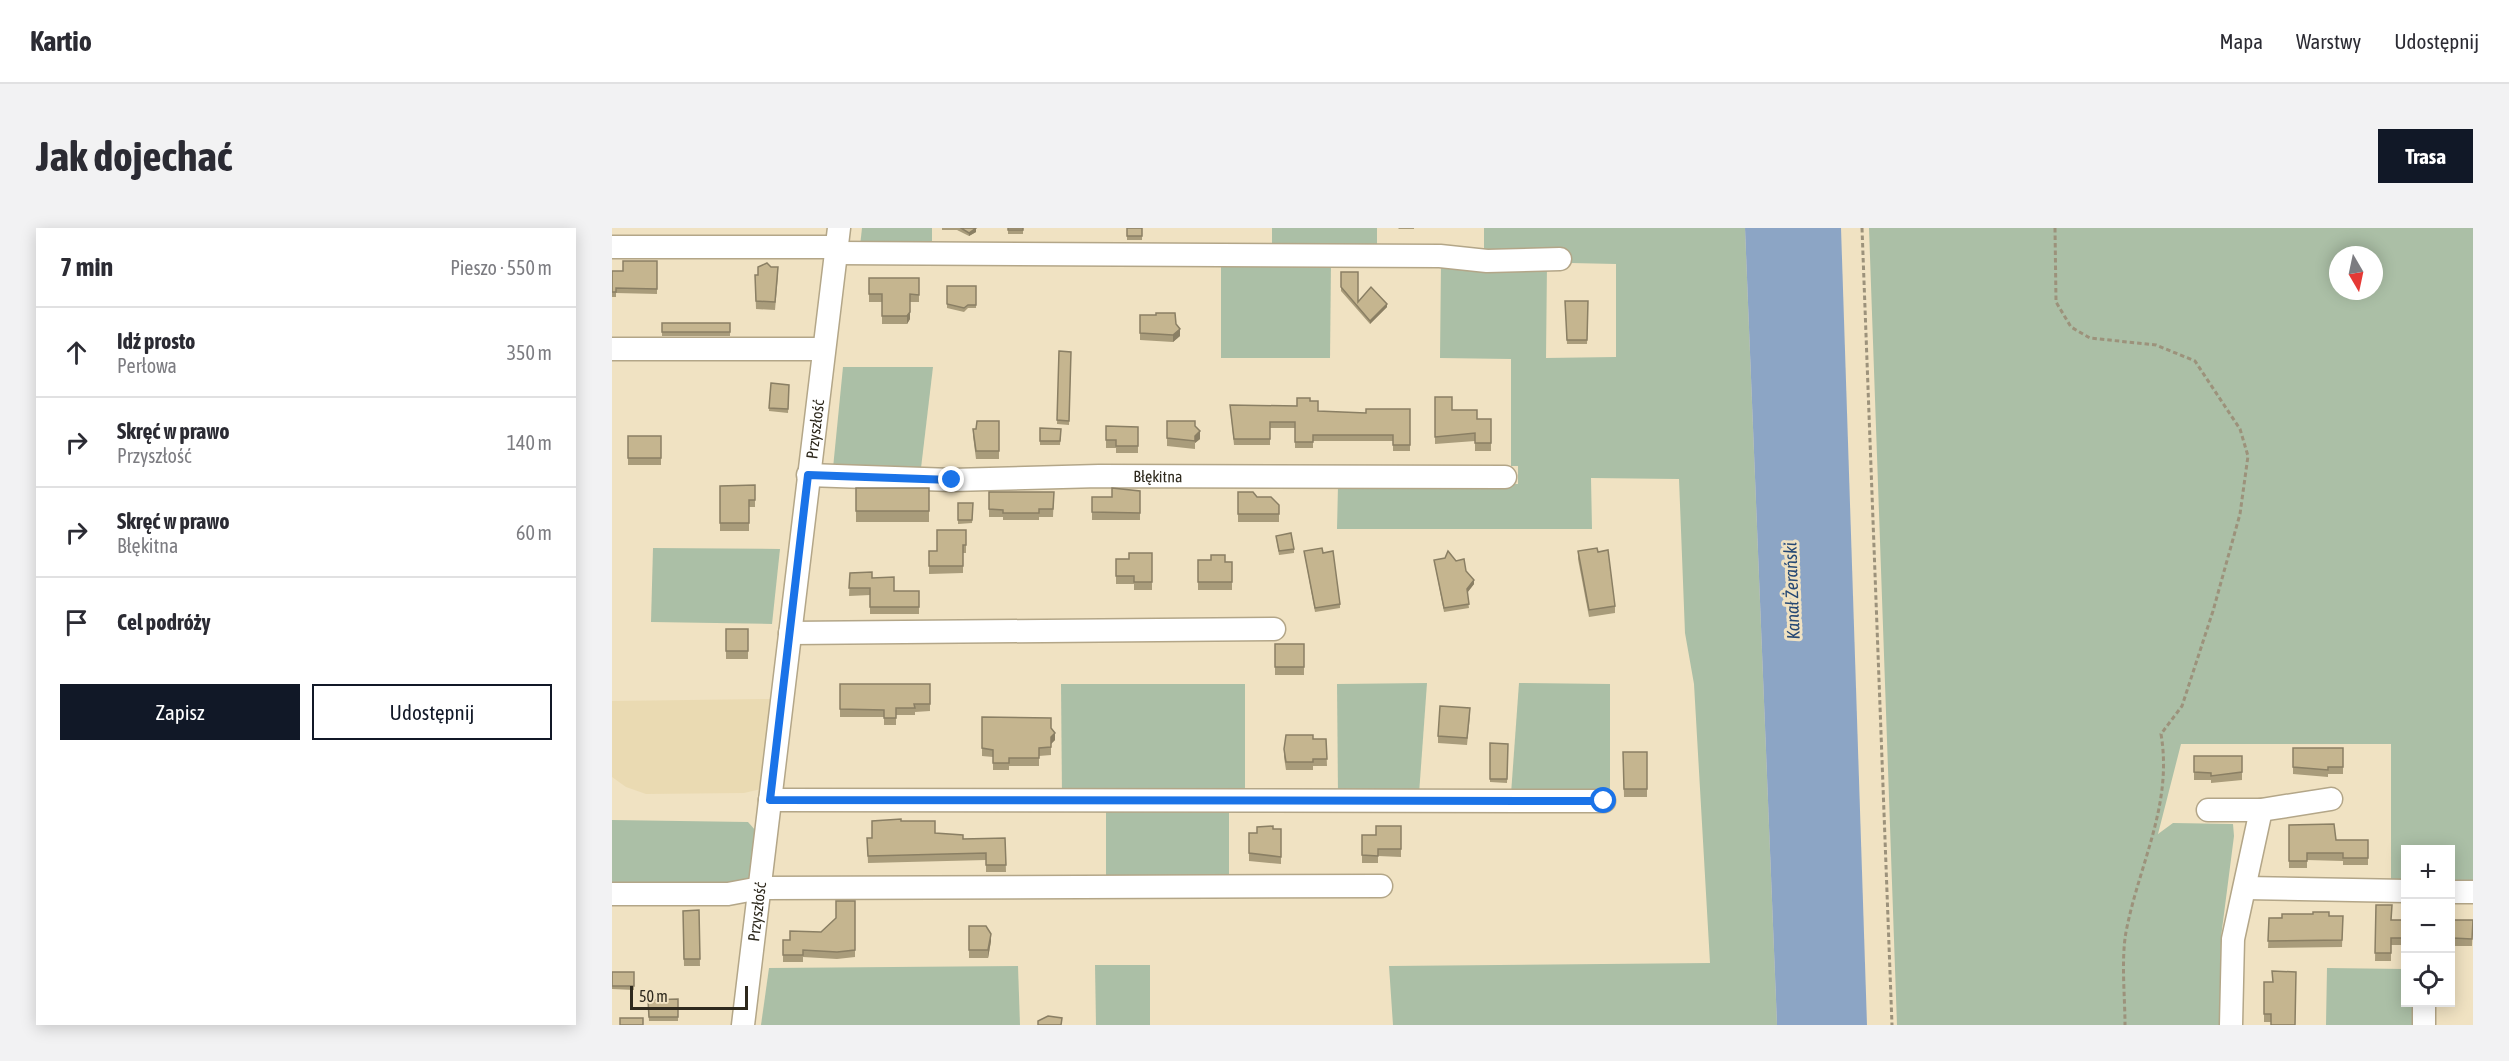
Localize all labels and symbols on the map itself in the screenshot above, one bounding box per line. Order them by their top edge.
north arrow [2329,246,2383,300]
street label: Przyszłość [802,399,827,460]
route end [938,466,964,492]
street label: Błękitna [1133,467,1182,486]
water label: Kanał Żerański [1779,542,1804,640]
route start [1590,787,1616,813]
street label: Przyszłość [744,881,769,942]
scale bar [630,983,748,1010]

